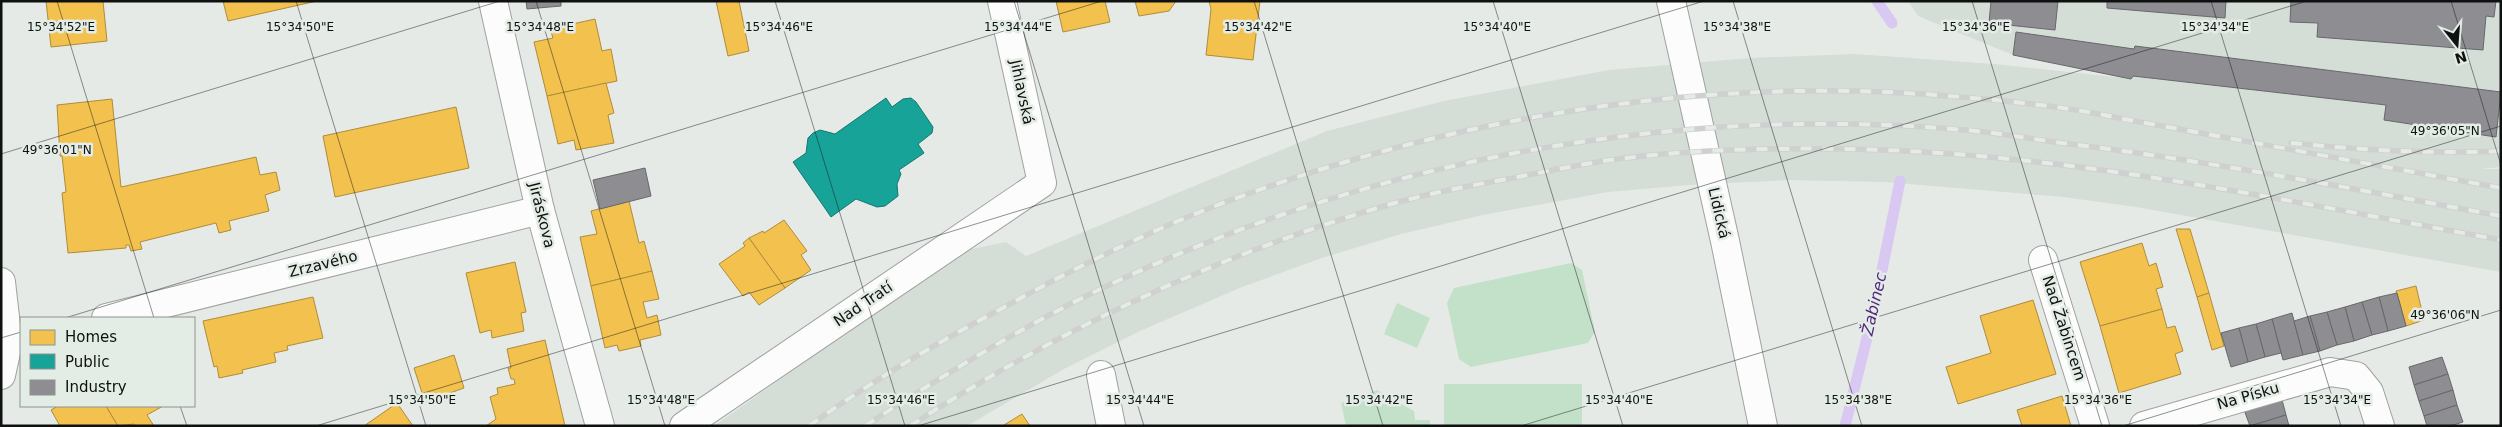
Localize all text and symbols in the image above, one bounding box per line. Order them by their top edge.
text: 15°34'52"E [27,20,95,34]
text: 15°34'50"E [266,20,334,34]
text: 15°34'48"E [506,20,574,34]
text: 15°34'46"E [745,20,813,34]
text: 15°34'44"E [984,20,1052,34]
text: 15°34'42"E [1224,20,1292,34]
text: 15°34'40"E [1463,20,1531,34]
text: 15°34'38"E [1703,20,1771,34]
text: 15°34'36"E [1942,20,2010,34]
text: 15°34'34"E [2181,20,2249,34]
north arrow [2432,20,2482,70]
text: N [2453,48,2469,67]
street label: Jihlavská [1006,57,1038,126]
text: 49°36'05"N [2410,124,2480,138]
text: 49°36'01"N [22,143,92,157]
street label: Jiráskova [525,179,559,250]
street label: Lidická [1704,186,1734,240]
street label: Zrzavého [287,247,359,281]
water label: Žabinec [1857,270,1891,338]
street label: Nad Žabincem [2039,273,2090,383]
street label: Nad Tratí [830,277,897,330]
text: 49°36'06"N [2410,308,2480,322]
legend [20,317,195,407]
text: Homes [65,328,117,346]
text: Public [65,353,109,371]
text: Industry [65,378,127,396]
street label: Na Písku [2215,379,2281,413]
text: 15°34'50"E [388,393,456,407]
text: 15°34'48"E [627,393,695,407]
text: 15°34'46"E [867,393,935,407]
text: 15°34'44"E [1106,393,1174,407]
text: 15°34'42"E [1345,393,1413,407]
text: 15°34'40"E [1585,393,1653,407]
text: 15°34'38"E [1824,393,1892,407]
text: 15°34'36"E [2064,393,2132,407]
text: 15°34'34"E [2303,393,2371,407]

